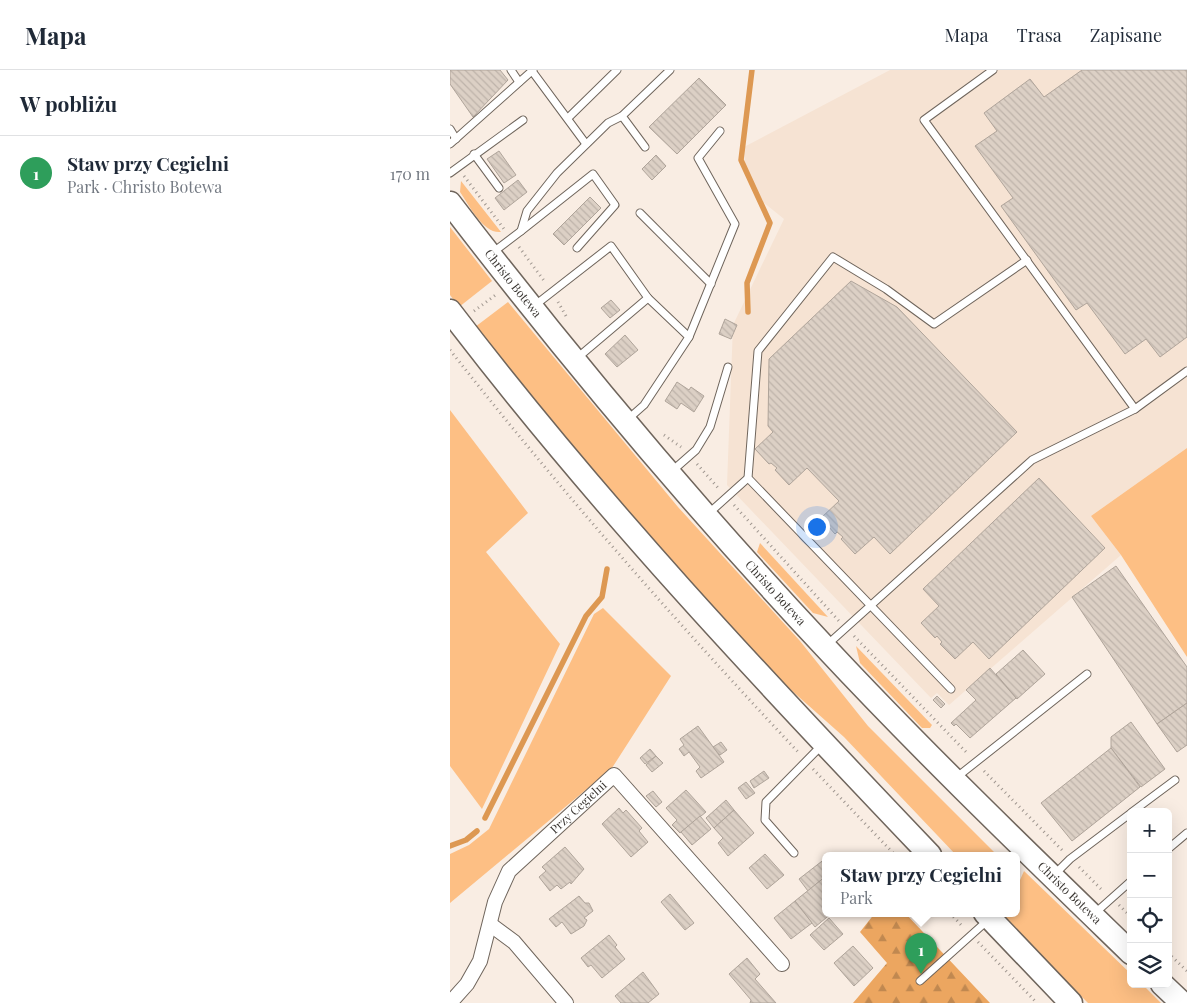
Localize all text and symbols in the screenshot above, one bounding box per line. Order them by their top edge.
text: Mapa [25,19,86,51]
text: Mapa [945,23,989,47]
text: Trasa [1017,23,1062,47]
text: Zapisane [1090,23,1162,47]
text: W pobliżu [20,89,117,117]
text: Staw przy Cegielni [67,150,229,176]
text: 1 [33,163,39,184]
text: 170 m [390,163,430,184]
text: Park · Christo Botewa [67,176,222,197]
street label: Christo Botewa [482,245,546,320]
your location [804,514,830,540]
street label: Christo Botewa [742,556,810,628]
street label: Przy Cegielni [546,776,610,837]
map controls [1127,808,1172,988]
button: + [1127,808,1172,853]
popup [822,852,1020,917]
button: − [1127,853,1172,898]
street label: Christo Botewa [1035,858,1105,927]
text: Staw przy Cegielni [840,861,1002,887]
text: Park [840,887,873,908]
button: locate [1127,898,1172,943]
pin: 1 [905,933,937,974]
button: layers [1127,943,1172,988]

